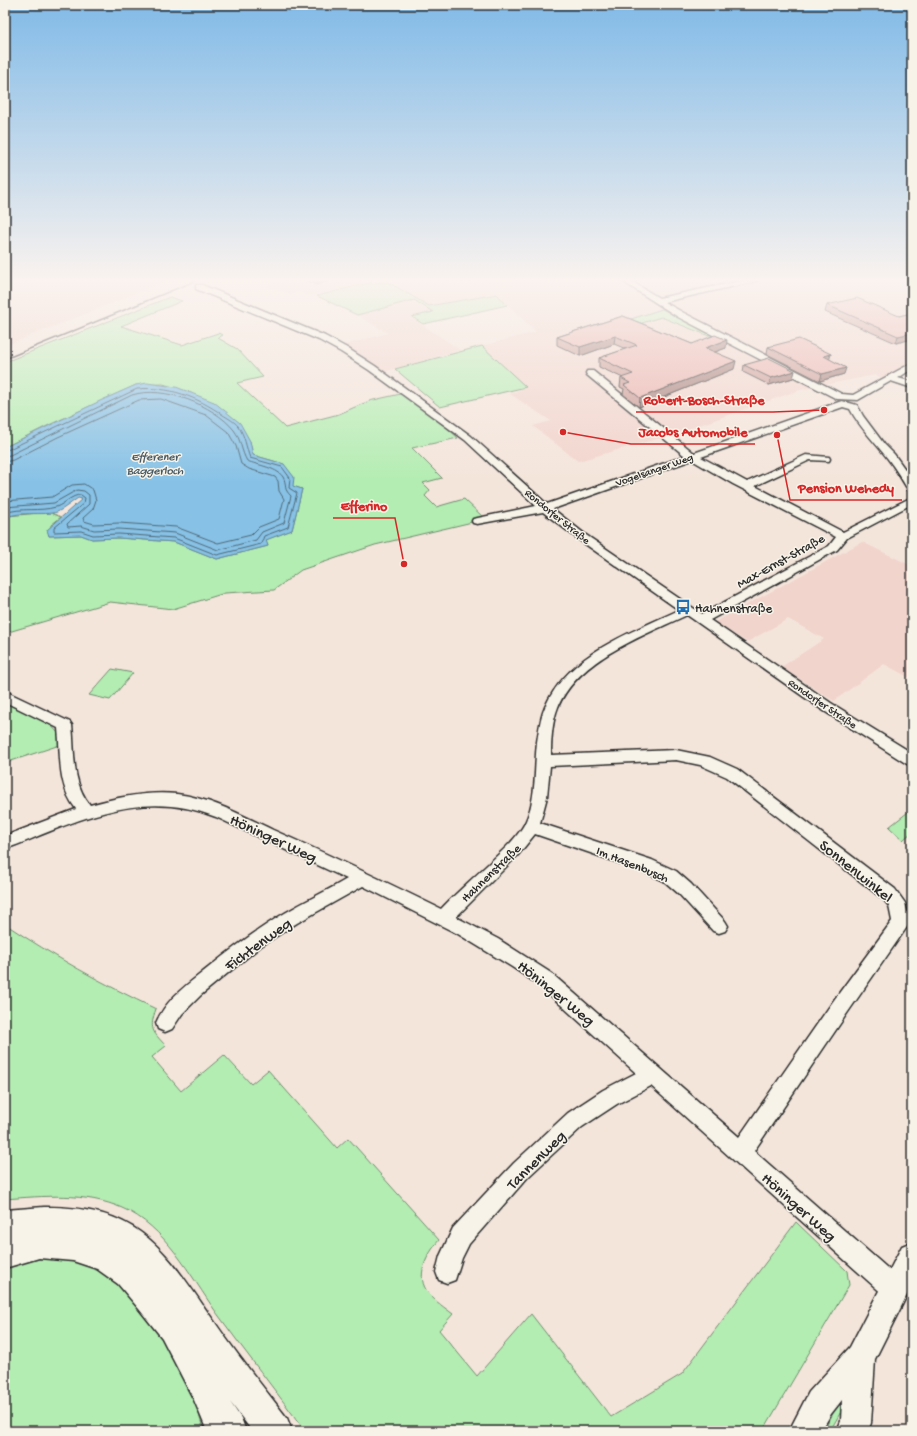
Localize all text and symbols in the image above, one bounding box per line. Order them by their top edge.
callout: Robert-Bosch-Straße [636,386,773,412]
text: Robert-Bosch-Straße [642,393,765,410]
callout: Jacobs Automobile [631,418,755,444]
text: Jacobs Automobile [638,425,748,442]
water label: Efferener Baggerloch [127,451,184,479]
street label: Vogelsanger Weg [613,452,695,490]
callout: Pension Wehedy [790,474,902,500]
text: Pension Wehedy [797,481,894,498]
street label: Rondorfer Straße [522,487,593,548]
callout: Efferino [333,492,395,518]
text: Efferino [341,499,388,516]
street label: Max-Ernst-Straße [735,532,828,592]
bus stop icon: Hahnenstraße [674,598,692,616]
place label: Hahnenstraße [695,602,772,617]
street label: Rondorfer Straße [785,676,859,732]
street label: Höninger Weg [226,812,319,869]
street label: Sonnenwinkel [814,837,895,908]
street label: Hahnenstraße [459,841,525,906]
street label: Im Hasenbusch [594,844,671,887]
street label: Fichtenweg [221,915,296,977]
street label: Höninger Weg [512,958,597,1032]
street label: Tannenweg [503,1128,571,1196]
street label: Höninger Weg [756,1170,839,1247]

